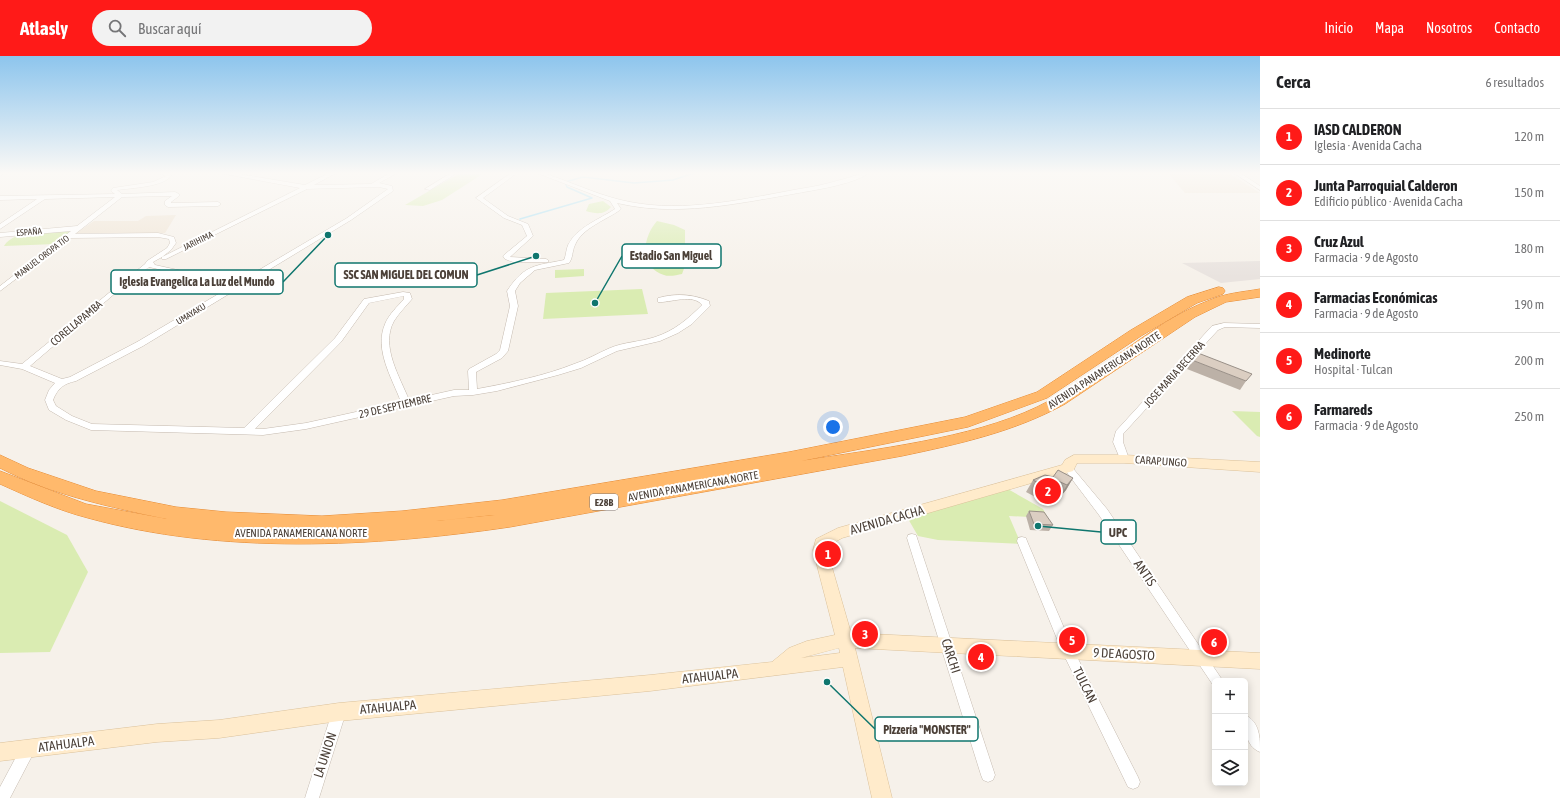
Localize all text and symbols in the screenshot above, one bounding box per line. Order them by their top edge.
search box [92,10,372,46]
text: Atlasly [20,17,68,39]
icon: search [106,17,128,39]
text: Buscar aquí [138,20,201,37]
text: Inicio [1324,20,1353,36]
text: Mapa [1375,20,1404,36]
text: Nosotros [1426,20,1472,36]
text: Contacto [1494,20,1540,36]
text: Cerca [1276,72,1311,92]
text: 6 resultados [1485,75,1544,90]
text: IASD CALDERON [1314,121,1402,138]
text: 1 [1286,129,1292,144]
text: 120 m [1515,129,1544,144]
text: Iglesia · Avenida Cacha [1314,138,1422,153]
text: Junta Parroquial Calderon [1314,177,1458,194]
text: 2 [1286,185,1292,200]
text: 150 m [1515,185,1544,200]
text: Edificio público · Avenida Cacha [1314,194,1463,209]
street label: ESPAÑA [16,226,43,238]
street label: JARIHIMA [181,229,215,253]
street label: MANUEL OROPA TIO [13,233,71,281]
text: Cruz Azul [1314,233,1364,250]
text: 3 [1286,241,1292,256]
text: 180 m [1515,241,1544,256]
callout: Estadio San Miguel [622,244,721,268]
text: Estadio San Miguel [630,249,713,263]
text: Farmacia · 9 de Agosto [1314,250,1418,265]
callout: SSC SAN MIGUEL DEL COMUN [335,263,477,287]
text: SSC SAN MIGUEL DEL COMUN [343,268,469,282]
callout: Iglesia Evangelica La Luz del Mundo [111,270,283,294]
text: Iglesia Evangelica La Luz del Mundo [119,275,275,289]
text: Farmacias Económicas [1314,289,1438,306]
text: 4 [1286,297,1292,312]
text: 190 m [1515,297,1544,312]
street label: CORELLAPAMBA [48,298,105,348]
street label: UMAYAKU [174,301,208,327]
text: Farmacia · 9 de Agosto [1314,306,1418,321]
street label: AVENIDA PANAMERICANA NORTE [1045,329,1163,411]
street label: JOSE MARIA BECERRA [1141,338,1207,409]
text: Medinorte [1314,345,1371,362]
text: 5 [1286,353,1292,368]
text: 200 m [1515,353,1544,368]
text: Hospital · Tulcan [1314,362,1393,377]
street label: 29 DE SEPTIEMBRE [358,392,433,420]
text: Farmareds [1314,401,1373,418]
text: 6 [1286,409,1292,424]
text: 250 m [1515,409,1544,424]
your location [823,417,843,437]
text: Farmacia · 9 de Agosto [1314,418,1418,433]
street label: CARAPUNGO [1135,453,1187,469]
street label: AVENIDA PANAMERICANA NORTE [627,469,759,503]
pin: 2 [1035,476,1061,506]
road number: E28B [590,494,618,510]
street label: AVENIDA CACHA [848,502,926,538]
callout: UPC [1101,520,1136,544]
text: UPC [1109,526,1128,540]
street label: AVENIDA PANAMERICANA NORTE [235,527,367,539]
pin: 1 [815,539,841,569]
street label: ANTIS [1131,557,1159,589]
pin: 3 [852,619,878,649]
pin: 5 [1059,625,1085,655]
pin: 6 [1201,627,1227,657]
street label: CARCHI [938,637,964,675]
pin: 4 [968,642,994,672]
street label: 9 DE AGOSTO [1093,645,1156,663]
street label: TULCAN [1070,665,1100,705]
street label: ATAHUALPA [681,666,739,686]
map controls [1212,678,1248,786]
button: + [1212,678,1248,714]
street label: ATAHUALPA [359,697,417,717]
button: − [1212,714,1248,750]
callout: Pizzería "MONSTER" [875,717,978,741]
text: Pizzería "MONSTER" [883,723,971,737]
street label: LA UNION [311,730,339,780]
street label: ATAHUALPA [37,733,95,755]
button: layers [1212,750,1248,786]

